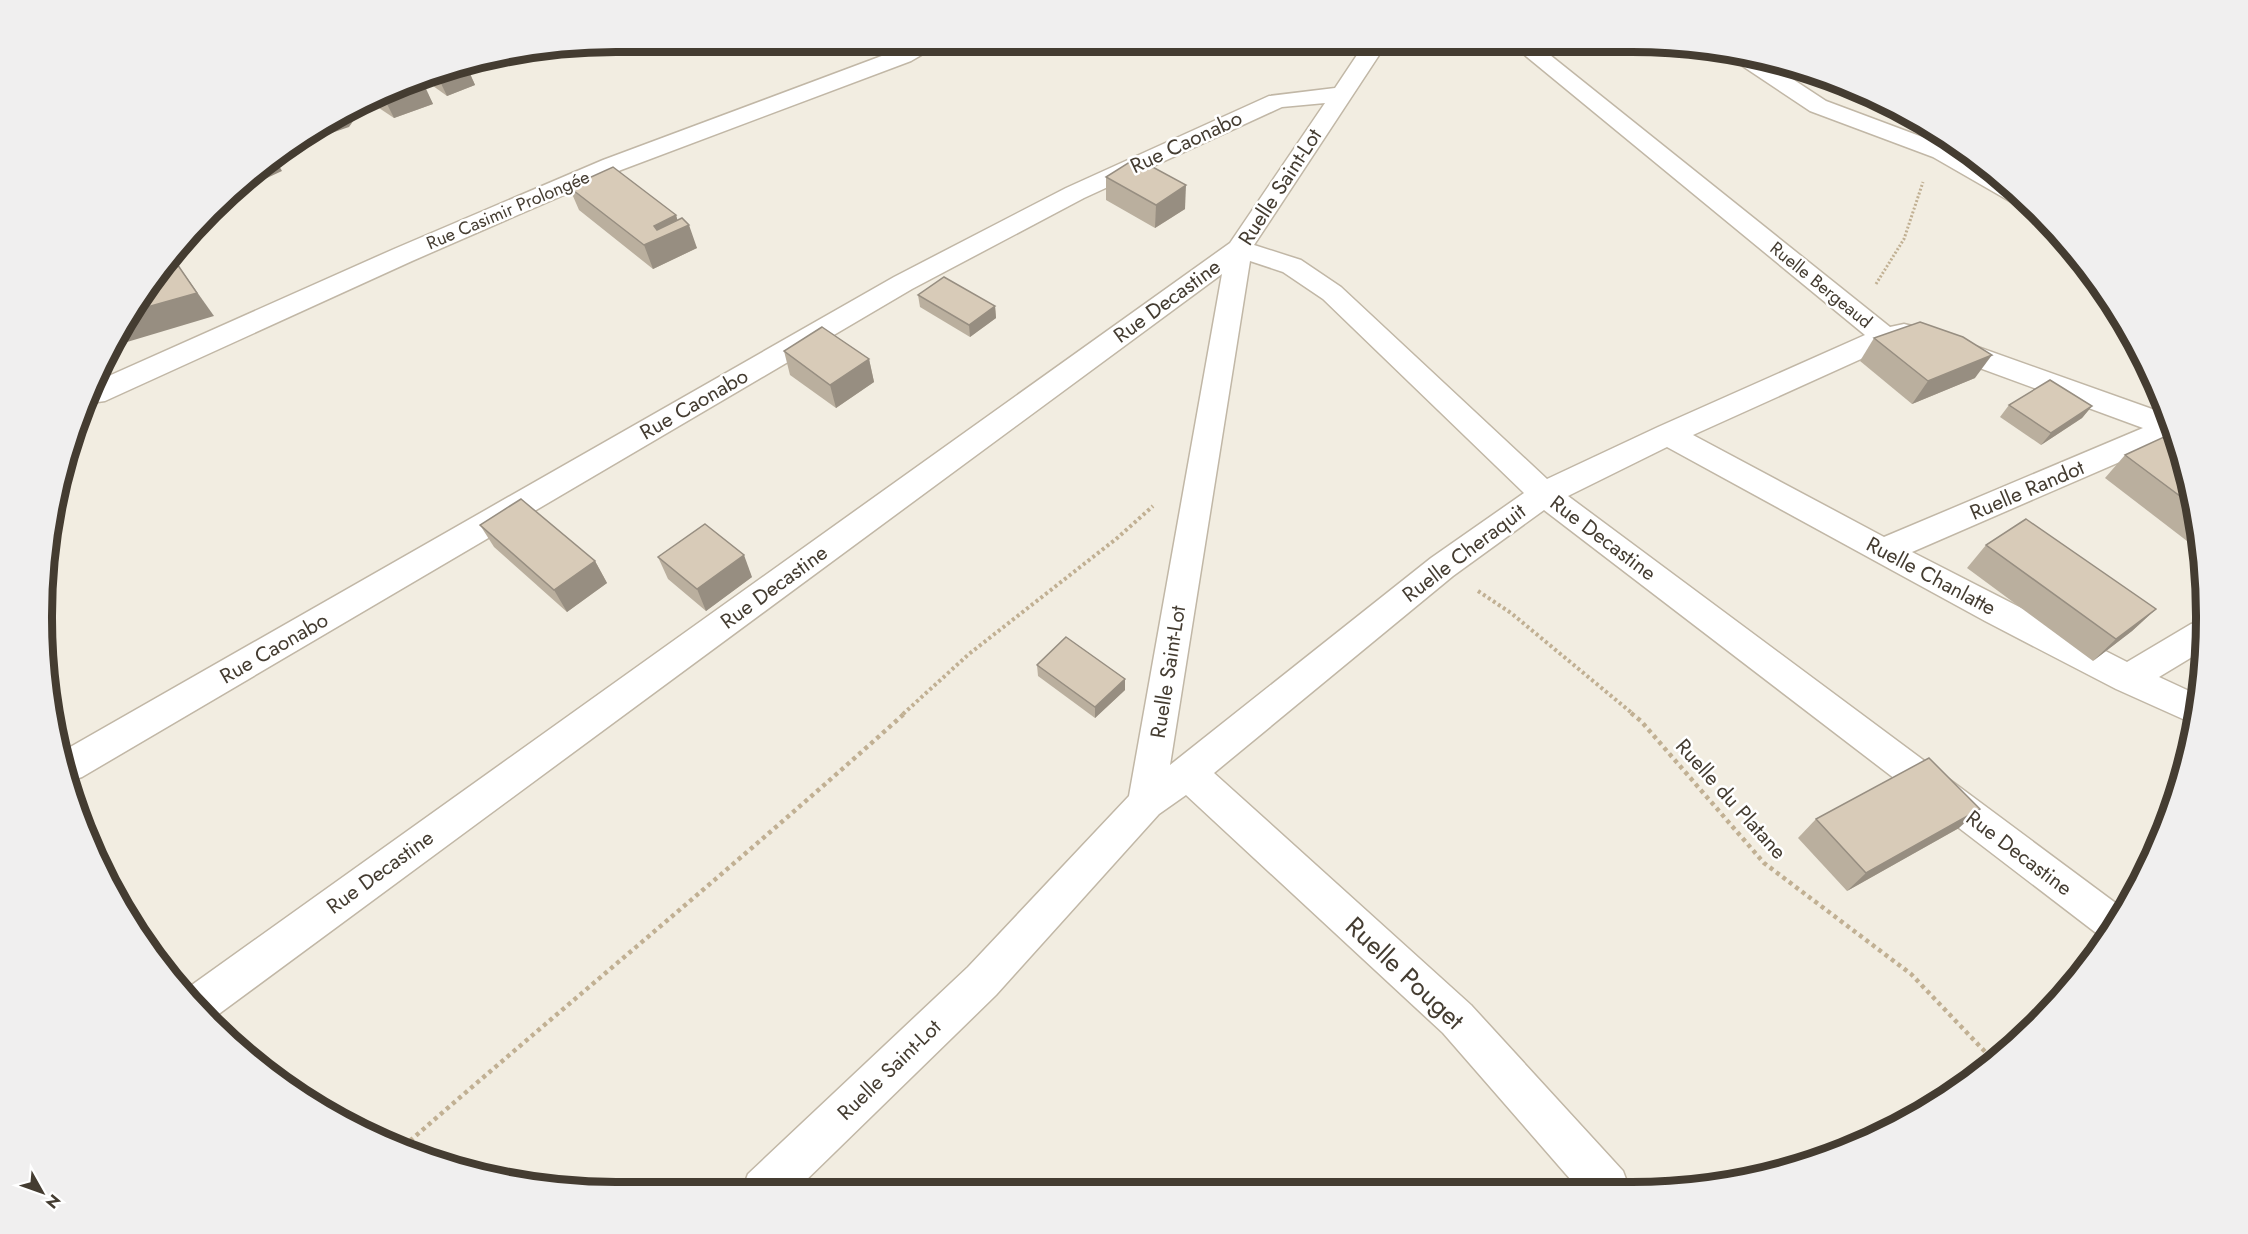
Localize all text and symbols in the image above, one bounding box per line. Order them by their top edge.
street label: Rue Caonabo [1125,103,1247,181]
street label: Ruelle Saint-Lot [1231,123,1329,251]
street label: Rue Casimir Prolongée [422,164,594,256]
street label: Ruelle Bergeaud [1764,236,1878,334]
street label: Rue Decastine [1107,252,1227,350]
street label: Rue Caonabo [634,361,754,447]
street label: Ruelle Randot [1965,452,2089,528]
street label: Rue Decastine [1544,488,1662,588]
street label: Ruelle Cheraquit [1396,497,1532,609]
street label: Ruelle Chanlatte [1861,529,2001,623]
street label: Rue Decastine [714,538,834,636]
street label: Ruelle Saint-Lot [1143,604,1193,740]
street label: Rue Caonabo [214,605,334,691]
street label: Ruelle du Platane [1669,732,1793,866]
street label: Rue Decastine [1960,803,2078,903]
street label: Rue Decastine [320,823,440,921]
street label: Ruelle Pouget [1337,908,1474,1039]
street label: Ruelle Saint-Lot [830,1013,948,1127]
north arrow [12,1162,72,1222]
text: N [40,1189,66,1214]

